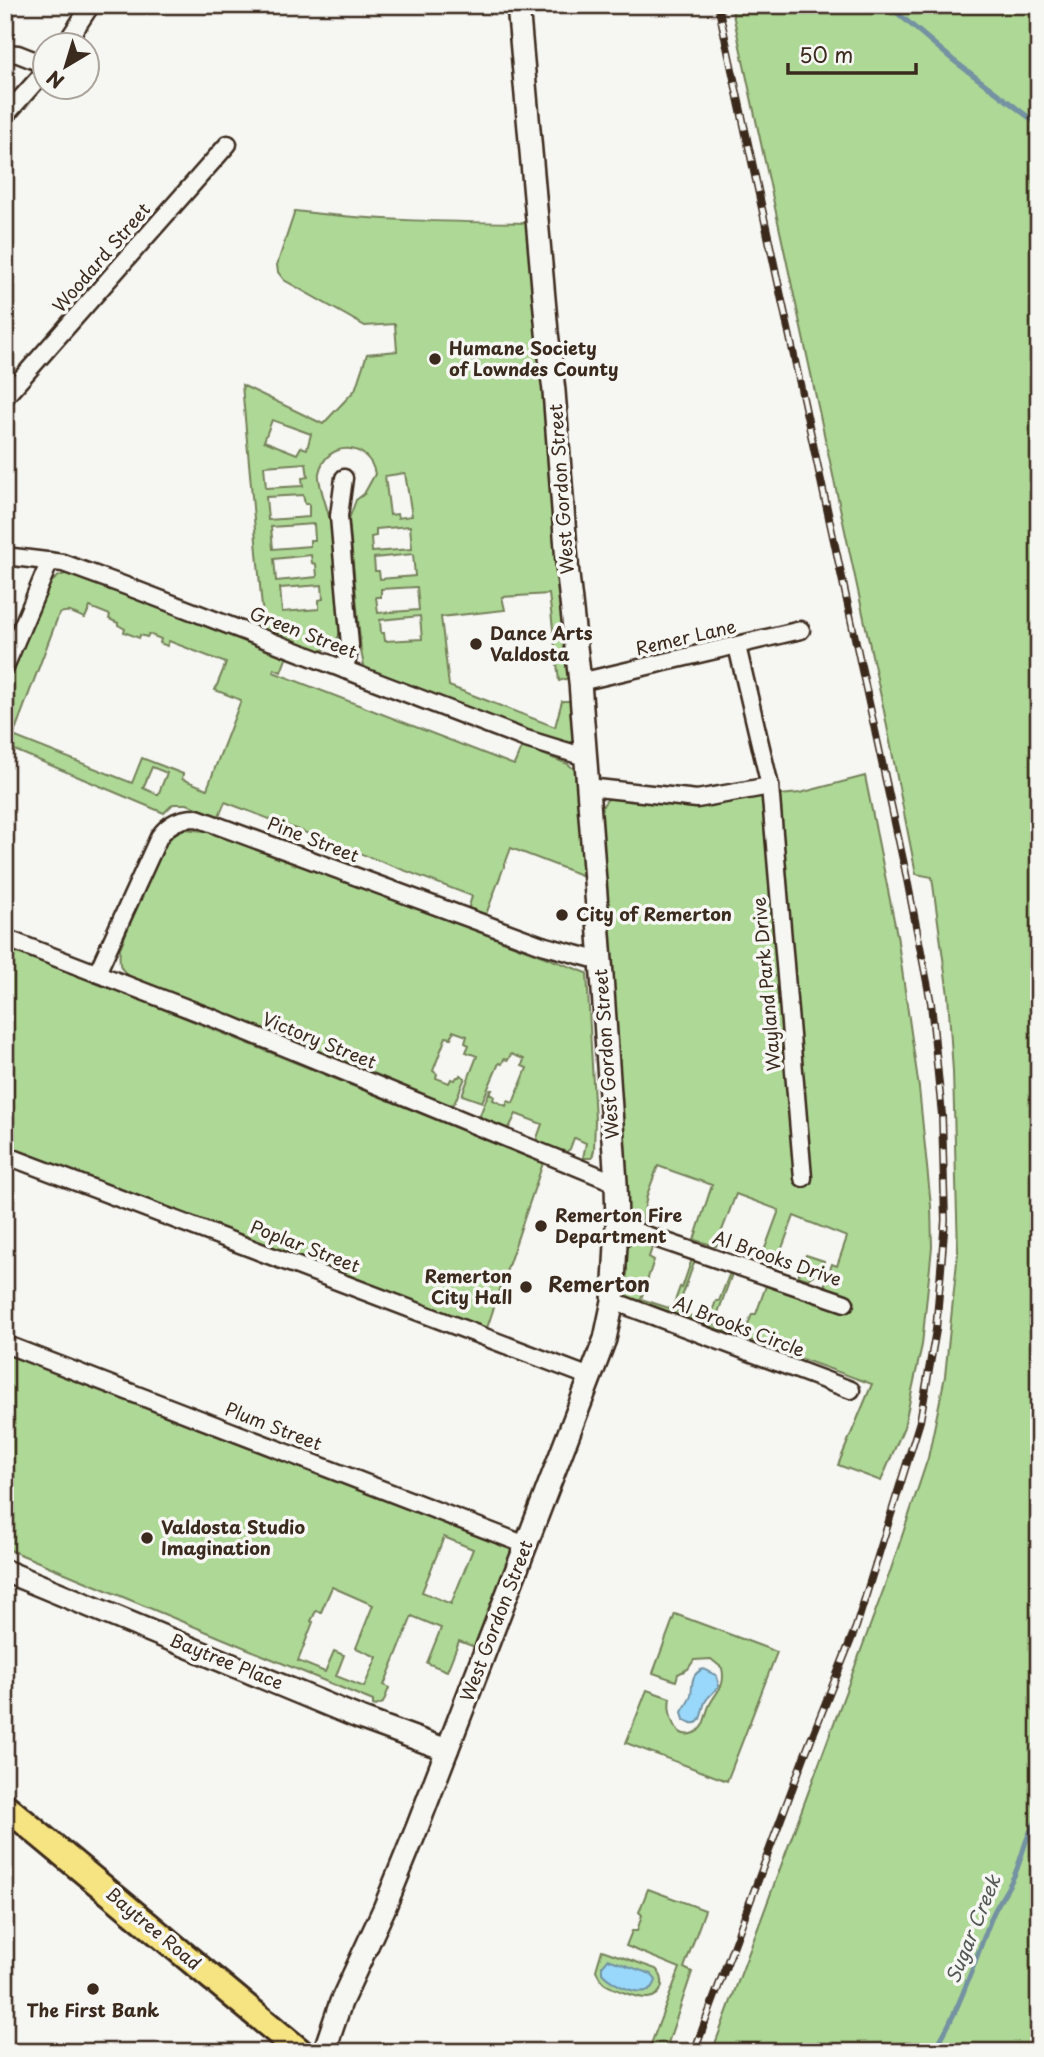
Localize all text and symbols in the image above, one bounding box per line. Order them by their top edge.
north arrow [32,32,102,102]
scale bar [788,32,916,76]
text: 50 m [799,38,853,70]
text: N [40,65,69,96]
street label: Woodard Street [46,196,156,318]
place label: Humane Society of Lowndes County [449,334,618,382]
marker: Humane Society of Lowndes County [427,351,443,367]
street label: West Gordon Street [541,403,580,575]
street label: Green Street [246,599,361,664]
street label: Remer Lane [633,612,739,661]
place label: Dance Arts Valdosta [490,619,593,667]
marker: Dance Arts Valdosta [468,636,484,652]
street label: Pine Street [264,809,363,868]
street label: Wayland Park Drive [744,896,787,1072]
place label: City of Remerton [576,900,732,927]
marker: City of Remerton [554,907,570,923]
street label: West Gordon Street [586,968,625,1140]
street label: Victory Street [258,1004,381,1075]
place label: Remerton Fire Department [555,1201,683,1249]
street label: Poplar Street [247,1212,364,1279]
marker: Remerton Fire Department [533,1218,549,1234]
street label: Al Brooks Drive [710,1223,845,1292]
place label: Remerton City Hall [424,1262,512,1310]
district label: Remerton [548,1267,650,1299]
marker: Remerton City Hall [518,1279,534,1295]
street label: Al Brooks Circle [670,1288,809,1363]
street label: Plum Street [221,1395,326,1456]
place label: Valdosta Studio Imagination [161,1513,305,1561]
marker: Valdosta Studio Imagination [139,1530,155,1546]
street label: West Gordon Street [452,1536,539,1705]
street label: Baytree Place [166,1626,287,1696]
water label: Sugar Creek [938,1869,1007,1987]
street label: Baytree Road [100,1880,208,1976]
marker: The First Bank [85,1981,101,1997]
place label: The First Bank [27,1996,159,2023]

